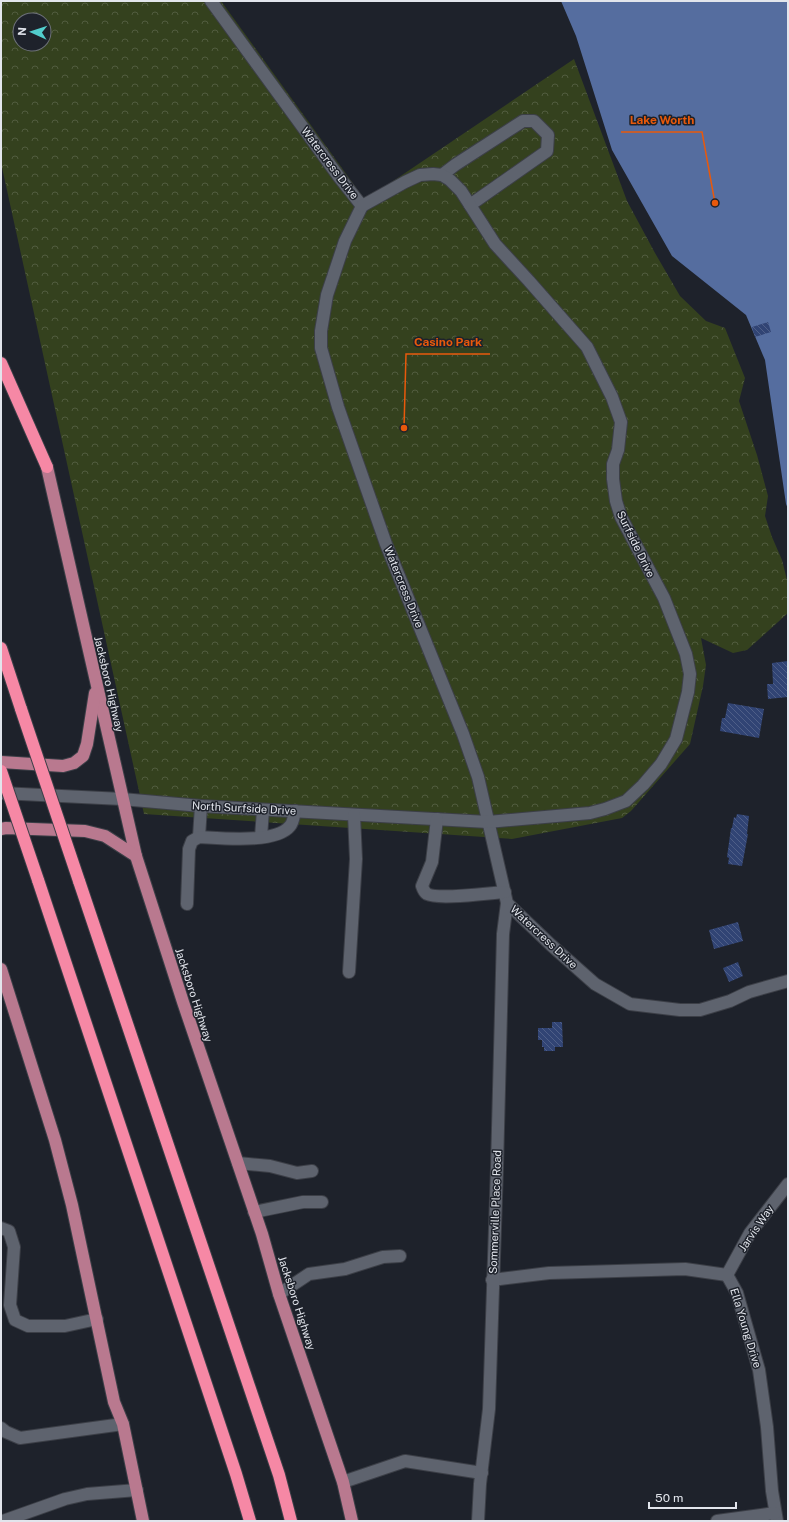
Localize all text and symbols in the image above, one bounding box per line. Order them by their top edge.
north arrow [12,12,52,52]
text: N [16,27,28,36]
callout: Lake Worth [621,108,702,132]
text: Lake Worth [630,113,694,127]
street label: Watercress Drive [299,125,361,201]
callout: Casino Park [406,330,490,354]
text: Casino Park [414,335,482,349]
street label: Surfside Drive [615,509,657,579]
street label: Watercress Drive [382,544,426,630]
street label: Jacksboro Highway [92,635,126,733]
street label: North Surfside Drive [192,799,296,817]
street label: Watercress Drive [508,903,580,971]
street label: Jacksboro Highway [173,947,215,1044]
street label: Sommerville Place Road [487,1150,503,1274]
street label: Jarvis Way [736,1203,776,1253]
street label: Jacksboro Highway [276,1255,318,1352]
street label: Ella Young Drive [728,1287,764,1369]
scale bar [649,1484,736,1510]
text: 50 m [655,1491,683,1505]

